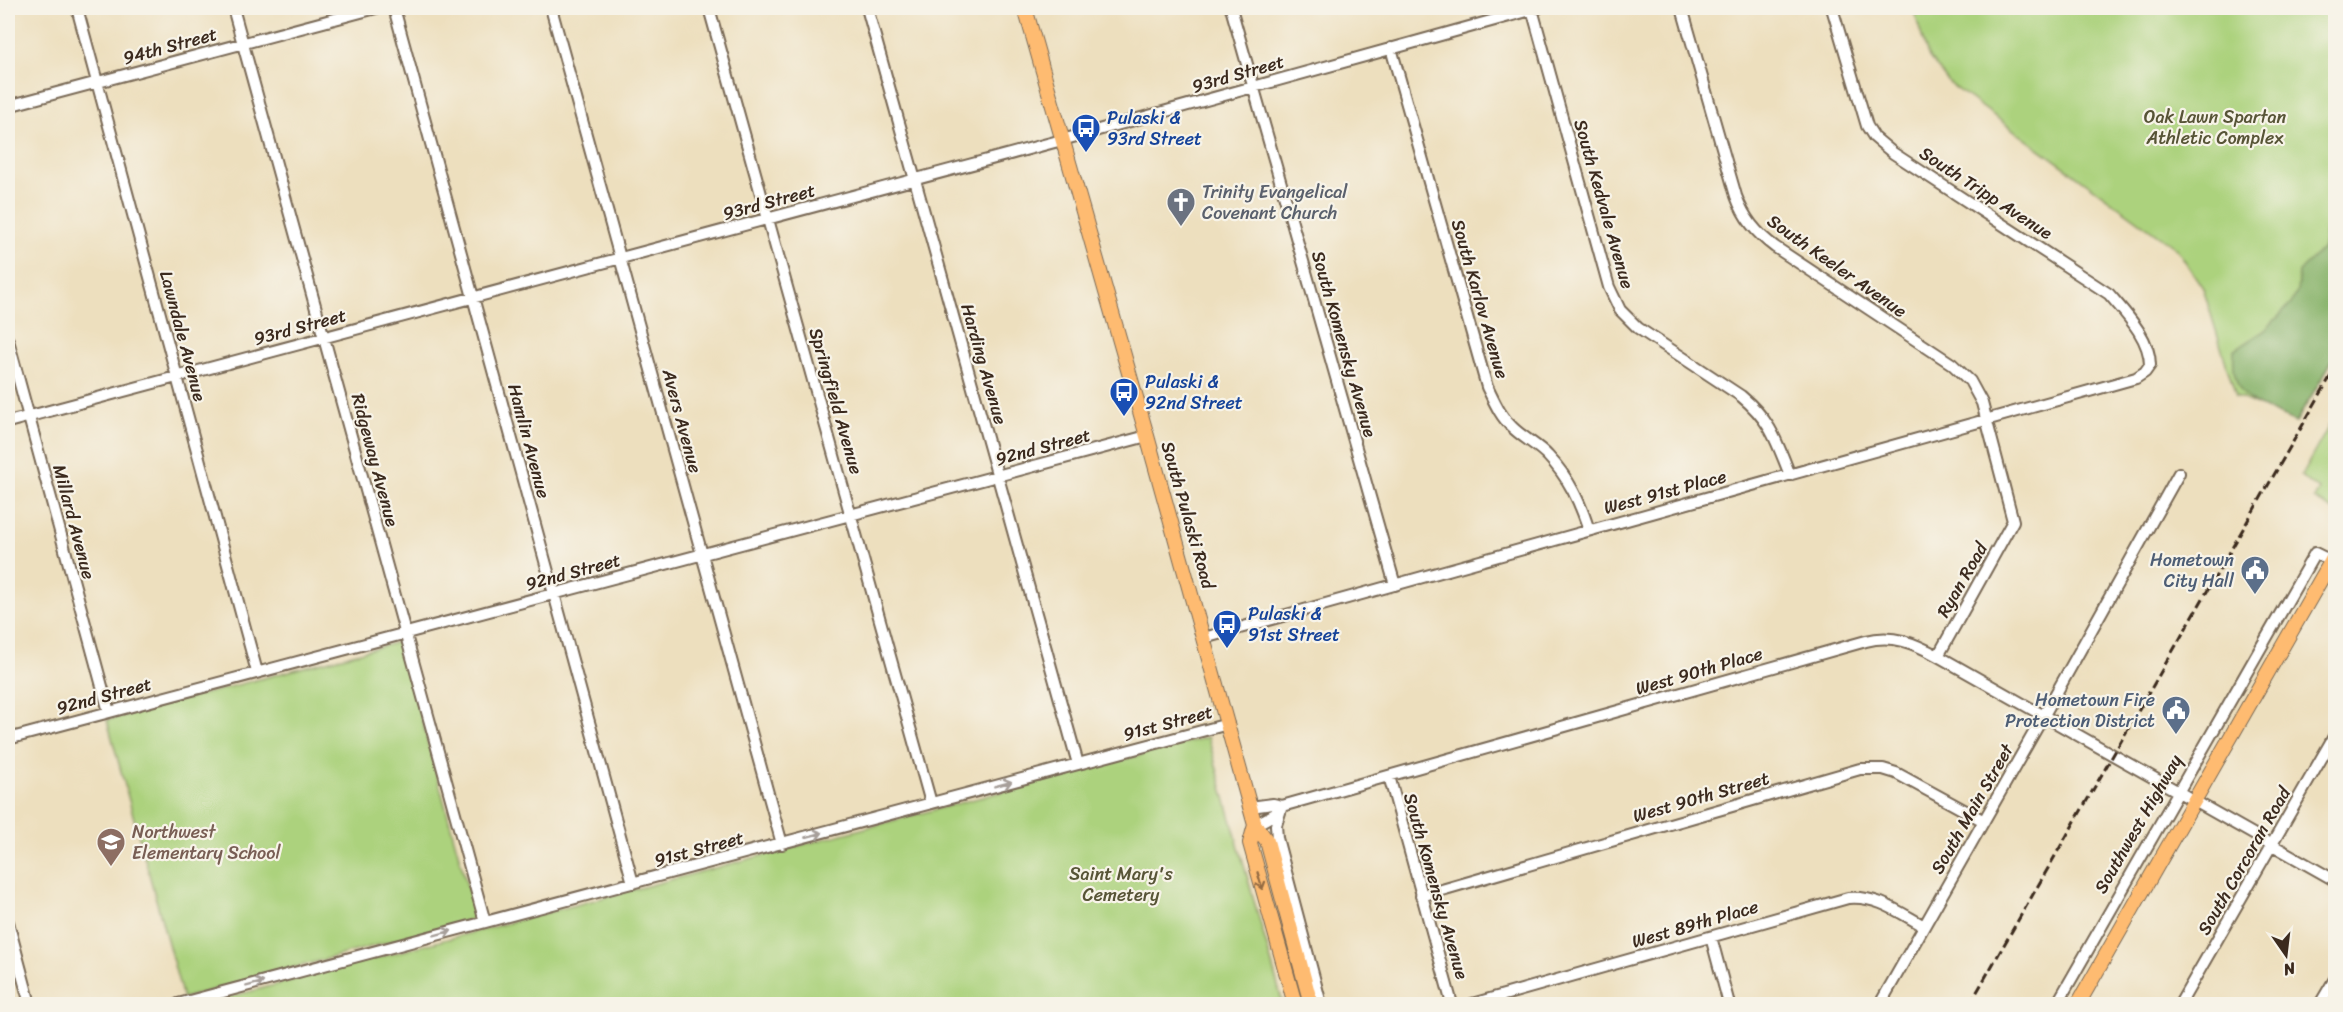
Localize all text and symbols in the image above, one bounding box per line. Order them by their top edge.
street label: 94th Street [119,18,221,74]
street label: 93rd Street [1188,46,1288,102]
park label: Oak Lawn Spartan Athletic Complex [2144,101,2286,154]
place label: Pulaski & 93rd Street [1107,102,1202,155]
bus stop icon: Pulaski & 93rd Street [1070,112,1102,154]
street label: South Kedvale Avenue [1564,115,1644,293]
street label: South Tripp Avenue [1913,138,2060,249]
street label: 93rd Street [719,174,819,230]
place label: Trinity Evangelical Covenant Church [1202,176,1348,229]
church icon: Trinity Evangelical Covenant Church [1165,186,1197,228]
street label: South Keeler Avenue [1760,206,1914,326]
street label: South Karlov Avenue [1442,215,1518,383]
street label: South Komensky Avenue [1302,247,1386,441]
street label: Lawndale Avenue [150,267,216,405]
street label: 93rd Street [250,299,350,355]
street label: Harding Avenue [951,300,1017,428]
street label: Springfield Avenue [800,324,872,478]
street label: Avers Avenue [652,364,711,477]
place label: Pulaski & 92nd Street [1145,366,1243,419]
bus stop icon: Pulaski & 92nd Street [1108,376,1140,418]
street label: Hamlin Avenue [498,380,560,502]
street label: Ridgeway Avenue [342,390,408,530]
street label: 92nd Street [992,419,1094,475]
street label: South Pulaski Road [1152,437,1225,594]
street label: West 91st Place [1600,460,1730,524]
street label: Millard Avenue [43,461,105,583]
street label: Ryan Road [1928,535,1997,624]
street label: 92nd Street [522,544,624,600]
place label: Hometown City Hall [2150,544,2235,597]
public building icon: Hometown City Hall [2239,554,2271,596]
place label: Pulaski & 91st Street [1248,598,1340,651]
bus stop icon: Pulaski & 91st Street [1211,608,1243,650]
street label: West 90th Place [1632,638,1766,704]
street label: 92nd Street [53,668,155,724]
place label: Hometown Fire Protection District [2005,684,2155,737]
public building icon: Hometown Fire Protection District [2160,694,2192,736]
street label: 91st Street [1119,696,1217,750]
street label: South Main Street [1922,737,2023,880]
street label: Southwest Highway [2085,748,2191,900]
street label: West 90th Street [1629,762,1773,832]
one-way arrow [993,778,1012,790]
street label: South Corcoran Road [2188,779,2300,941]
street label: South Komensky Avenue [1394,789,1478,983]
place label: Northwest Elementary School [132,816,281,869]
street label: 91st Street [650,822,748,876]
school or university icon: Northwest Elementary School [95,826,127,868]
one-way arrow [805,829,824,840]
park label: Saint Mary's Cemetery [1069,858,1174,911]
one-way arrow [1255,871,1266,890]
street label: West 89th Place [1628,891,1762,957]
north arrow [2256,925,2316,985]
one-way arrow [433,927,452,939]
text: N [2280,953,2299,985]
one-way arrow [245,978,264,989]

